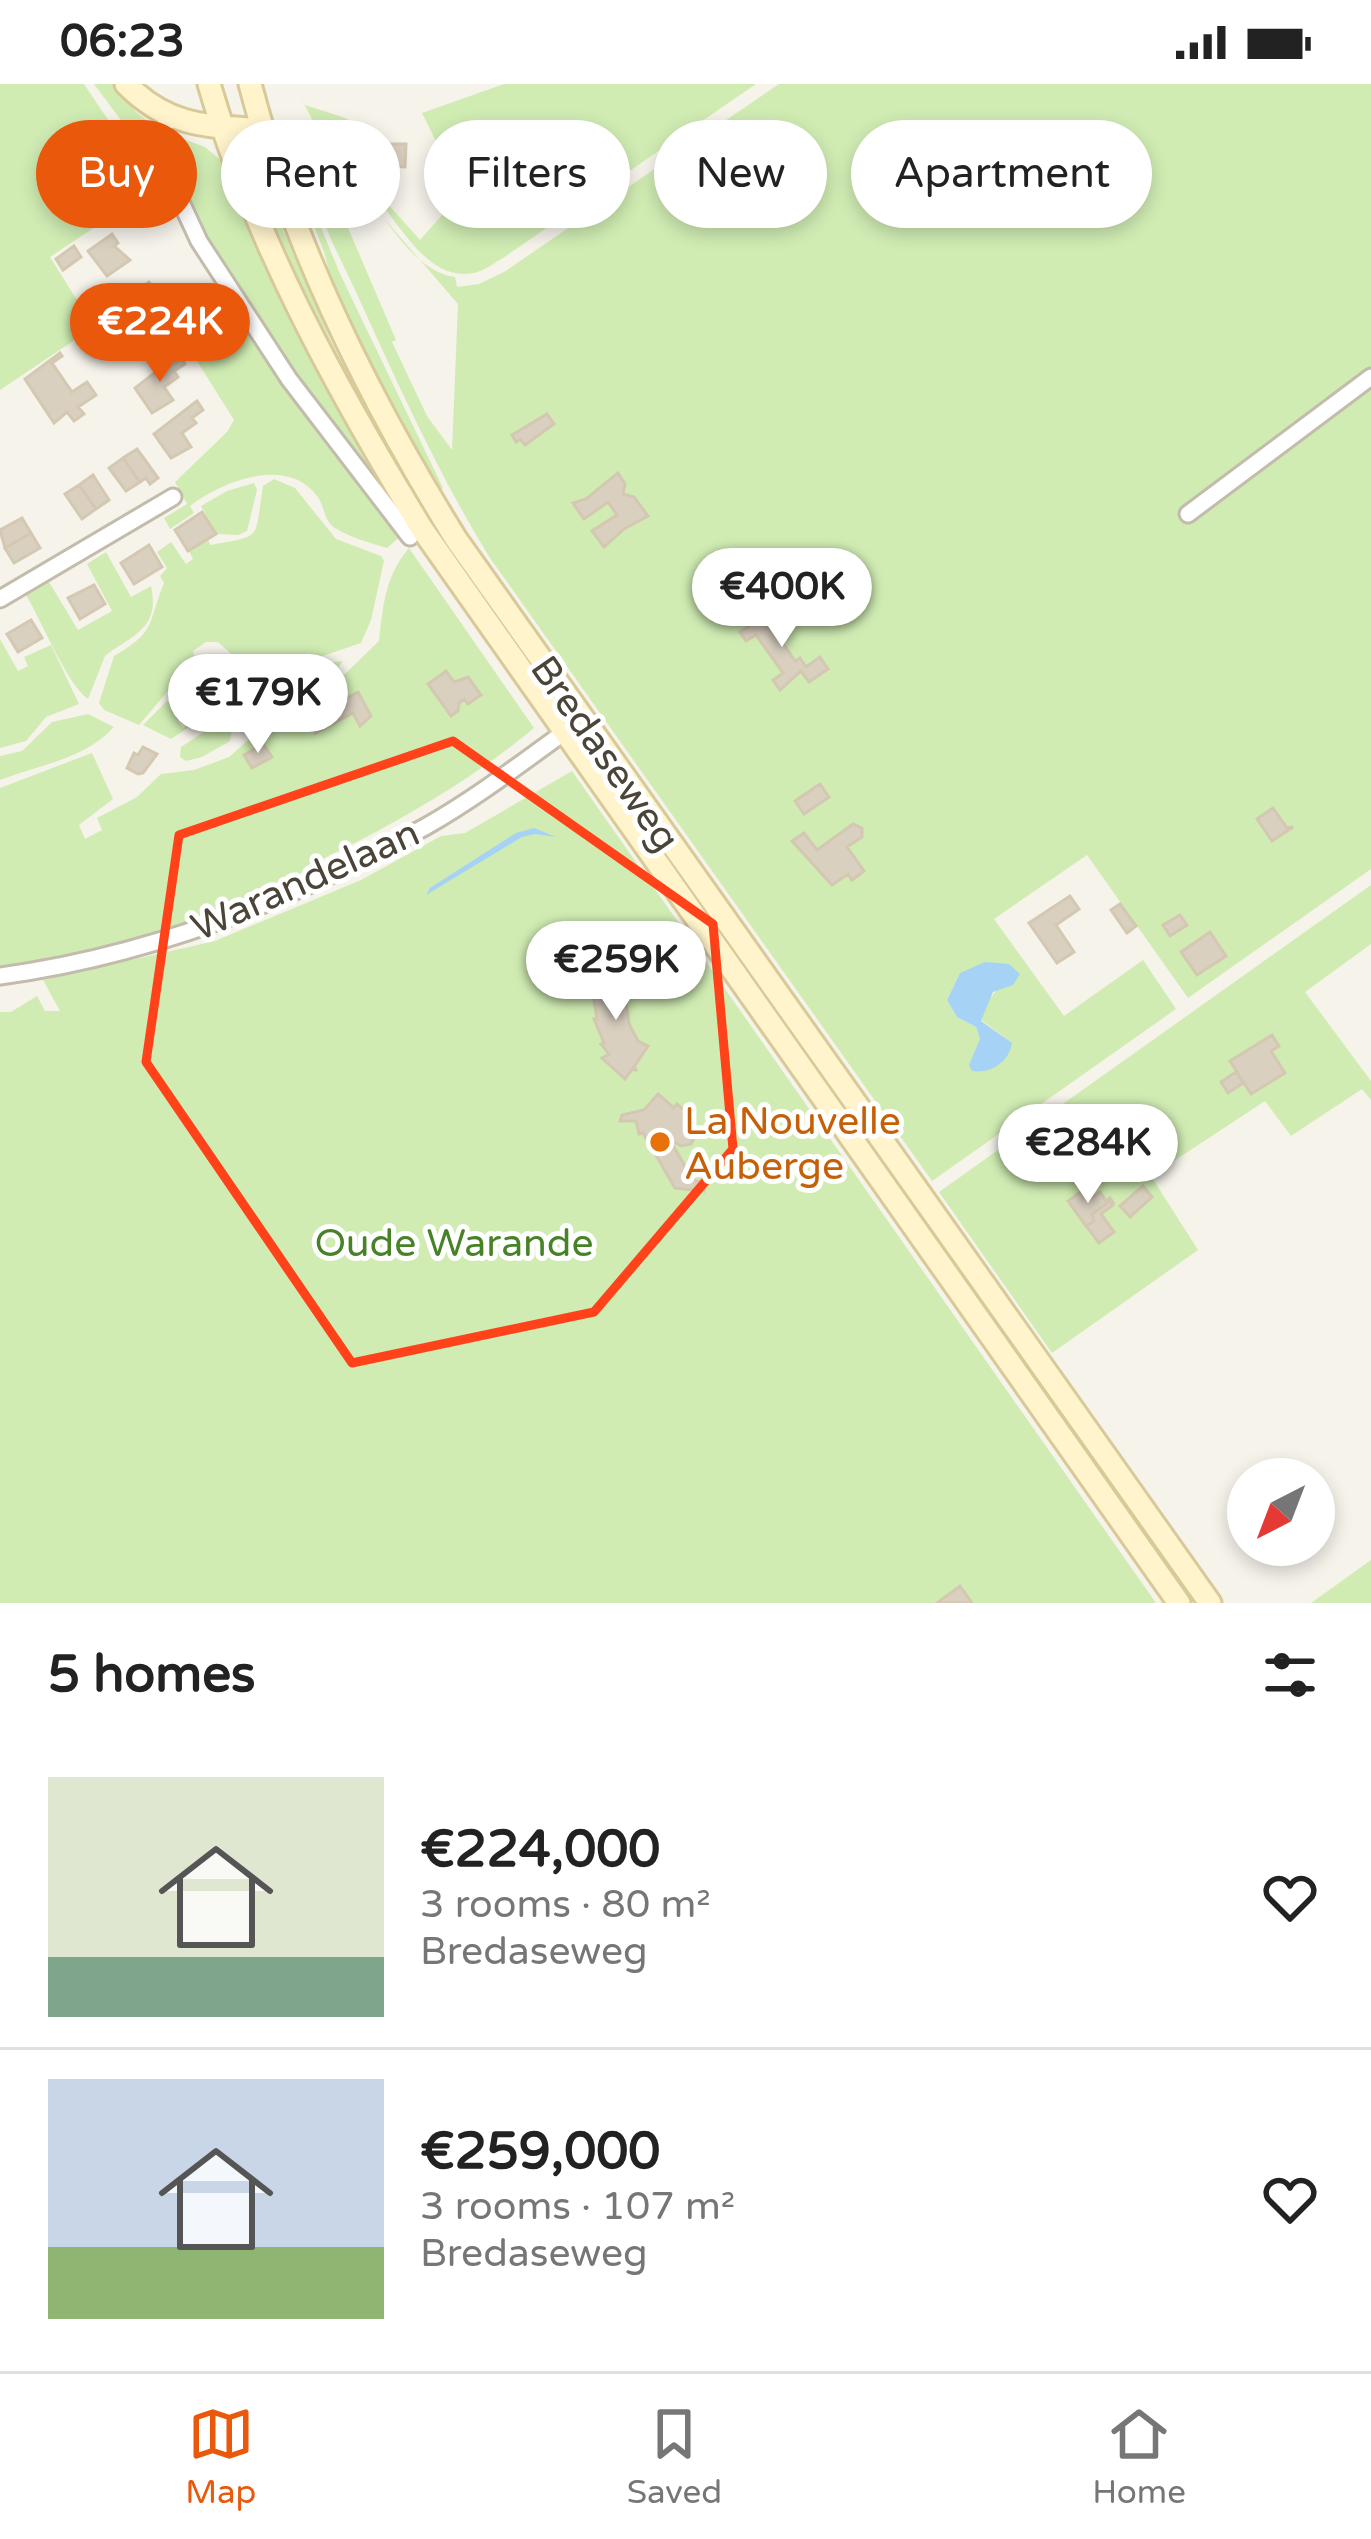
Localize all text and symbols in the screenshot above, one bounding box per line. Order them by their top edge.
text: 06:23 [60,15,185,69]
chip: Buy [36,120,197,228]
chip: Rent [221,120,400,228]
chip: Filters [424,120,630,228]
chip: New [654,120,827,228]
chip: Apartment [851,120,1152,228]
pin: €224K [76,283,244,385]
text: €224K [97,298,223,345]
pin: €400K [698,548,866,650]
text: €400K [719,563,845,610]
street label: Bredaseweg [520,647,689,861]
pin: €179K [174,654,342,756]
text: €179K [195,669,321,716]
street label: Warandelaan [184,809,427,952]
pin: €259K [532,921,700,1023]
text: €259K [553,936,679,983]
place label: La Nouvelle Auberge [684,1098,901,1190]
pin: €284K [1004,1104,1172,1206]
text: €284K [1025,1119,1151,1166]
marker: La Nouvelle Auberge [647,1129,673,1155]
park label: Oude Warande [314,1220,594,1267]
north arrow [1227,1458,1335,1566]
map controls [1227,1458,1335,1566]
icon: filters [1257,1642,1323,1708]
text: 5 homes [48,1644,256,1706]
text: €224,000 [420,1819,660,1881]
icon: home [144,1825,288,1969]
icon: heart [1257,1864,1323,1930]
text: 3 rooms · 80 m² [420,1881,711,1928]
text: Bredaseweg [420,1928,648,1975]
text: €259,000 [420,2121,660,2183]
icon: home [144,2127,288,2271]
icon: heart [1257,2166,1323,2232]
text: 3 rooms · 107 m² [420,2183,735,2230]
text: Bredaseweg [420,2230,648,2277]
tab: Map [185,2401,256,2512]
tab: Saved [627,2401,722,2512]
tab: Home [1092,2401,1186,2512]

